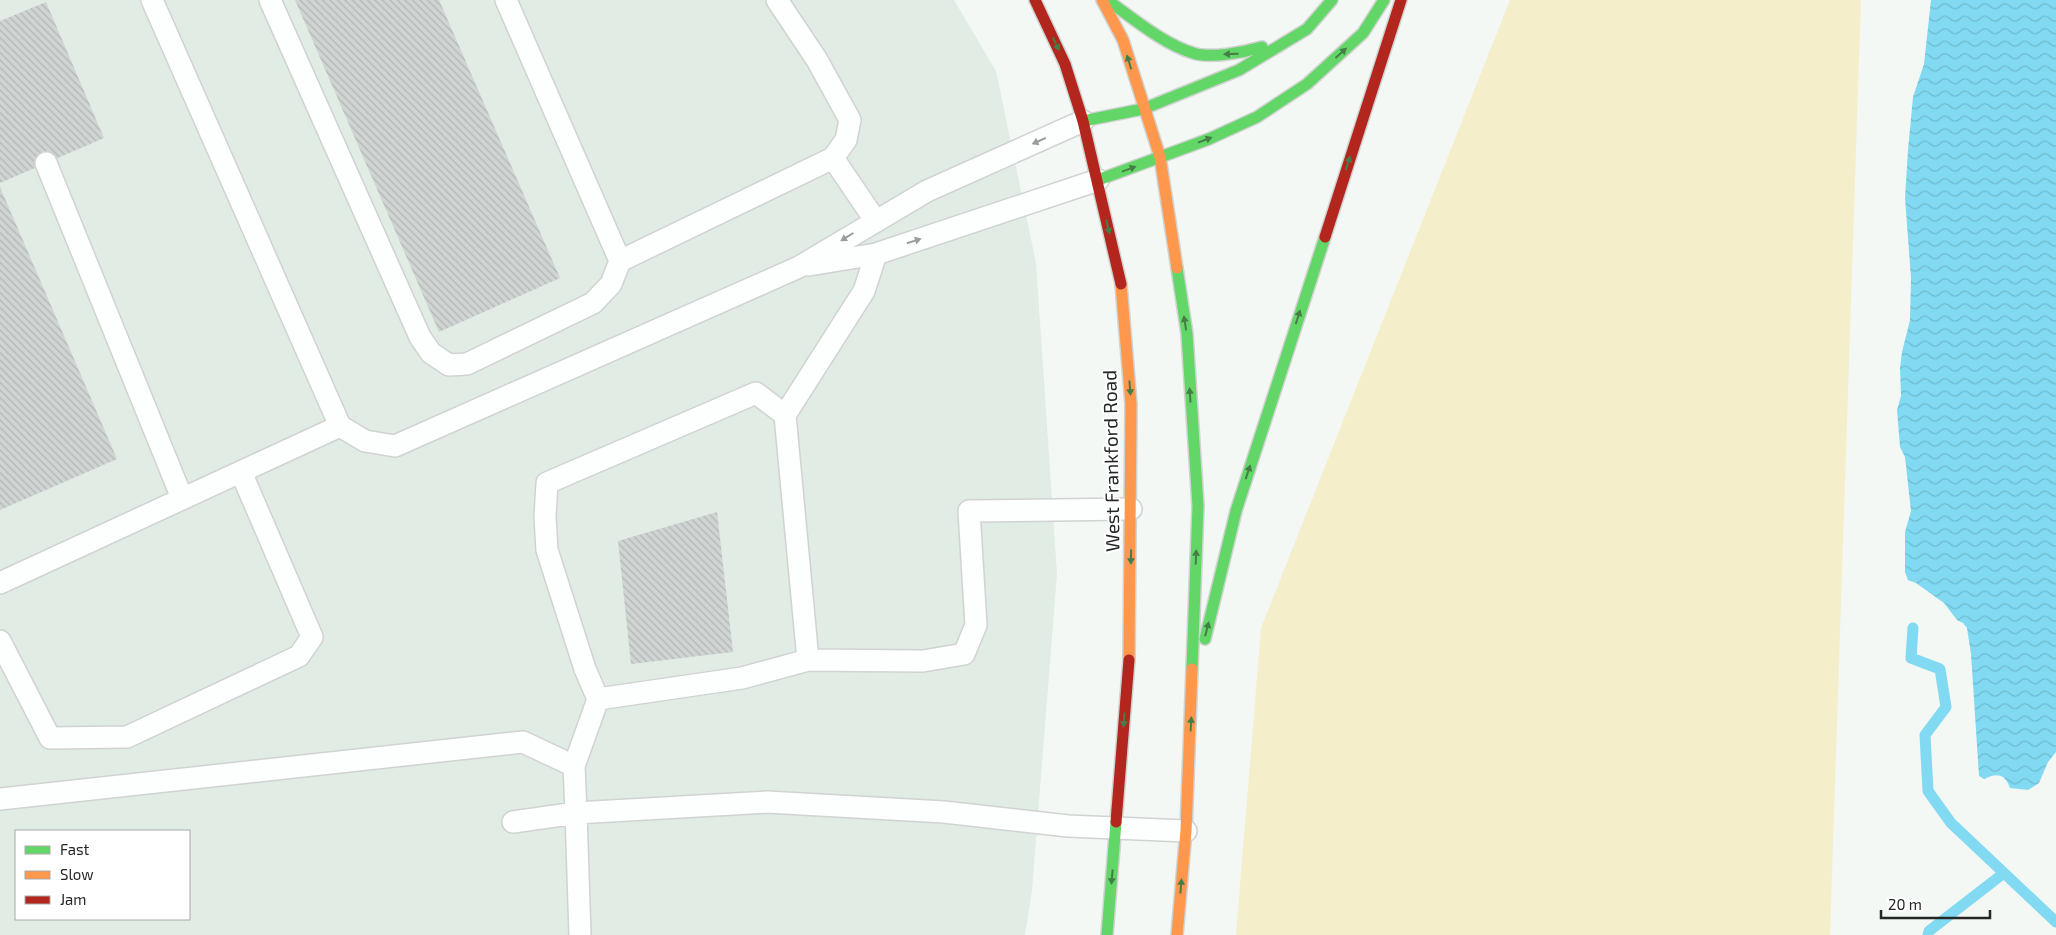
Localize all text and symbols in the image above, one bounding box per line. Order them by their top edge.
one-way arrow [1052,37,1060,51]
one-way arrow [1334,47,1346,59]
one-way arrow [1223,50,1239,58]
one-way arrow [1125,54,1133,69]
one-way arrow [1031,136,1046,145]
one-way arrow [1198,136,1213,144]
one-way arrow [1345,155,1353,170]
one-way arrow [1121,165,1136,172]
one-way arrow [1105,220,1113,236]
one-way arrow [840,233,853,242]
one-way arrow [907,237,922,244]
one-way arrow [1295,310,1303,325]
one-way arrow [1181,315,1189,331]
street label: West Frankford Road [1097,370,1124,552]
one-way arrow [1126,380,1134,396]
one-way arrow [1186,387,1194,403]
one-way arrow [1245,464,1253,479]
one-way arrow [1192,549,1200,565]
one-way arrow [1126,550,1134,566]
one-way arrow [1204,622,1212,637]
one-way arrow [1120,712,1128,728]
one-way arrow [1187,716,1195,732]
legend [15,830,190,920]
text: Fast [60,840,90,858]
text: Slow [60,865,94,883]
one-way arrow [1107,870,1115,886]
one-way arrow [1177,878,1185,894]
scale bar [1881,888,1990,920]
text: Jam [60,890,86,908]
text: 20 m [1888,895,1922,913]

